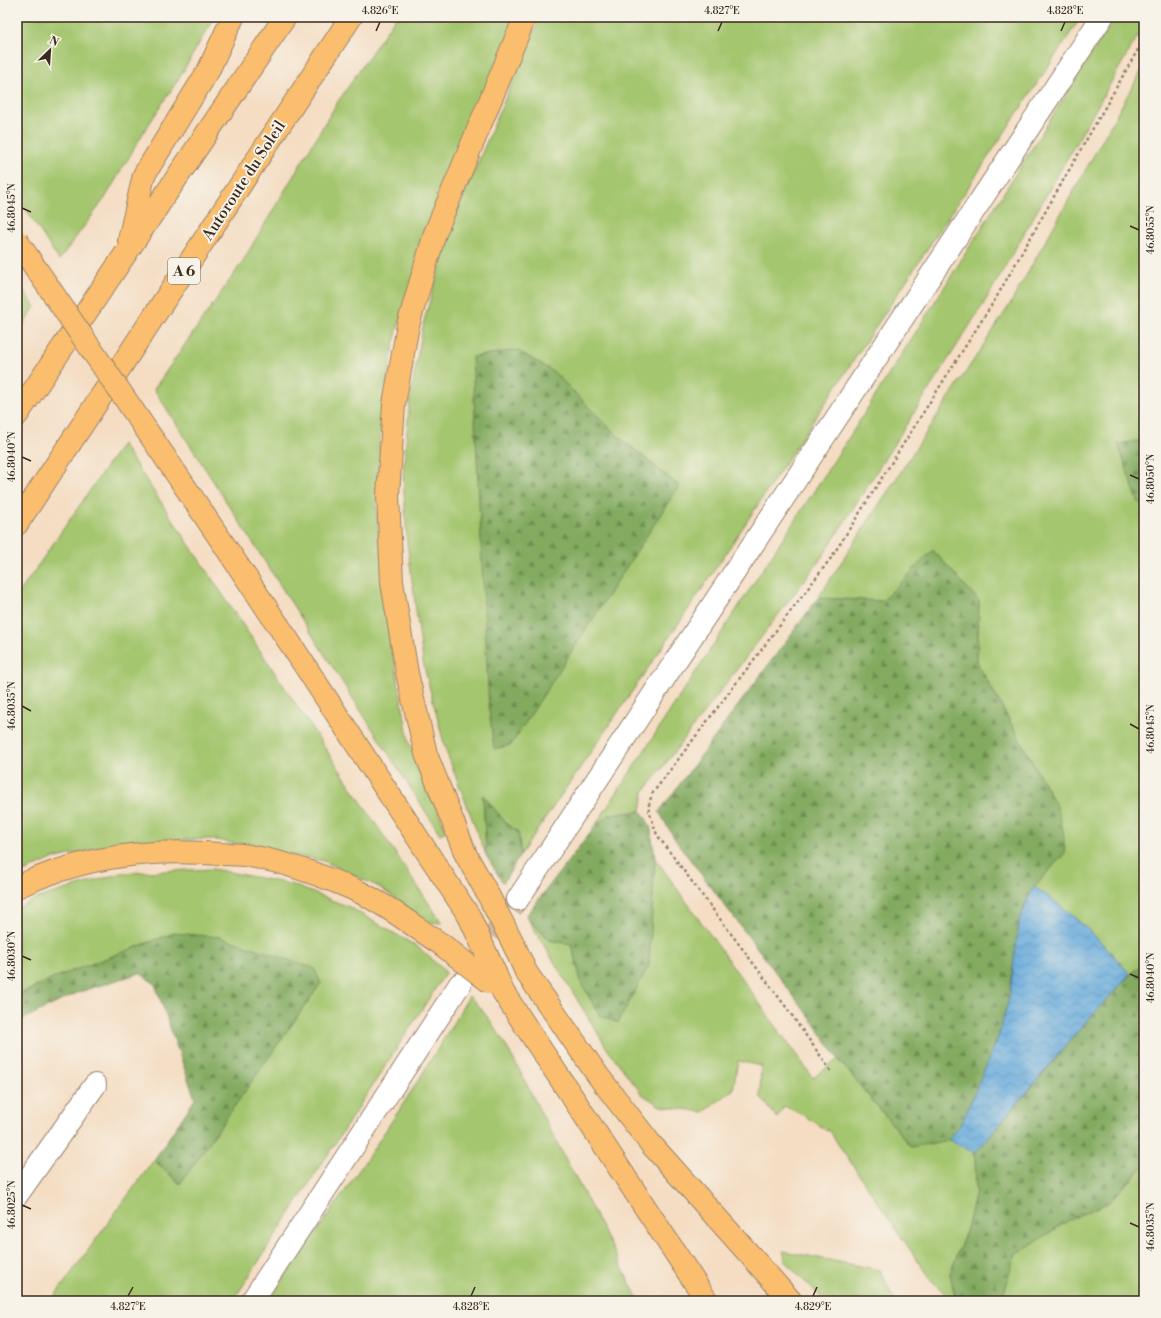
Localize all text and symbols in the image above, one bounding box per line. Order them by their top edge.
text: 4.826°E [362,5,398,17]
text: 4.827°E [704,5,740,17]
text: 4.828°E [1047,5,1083,17]
north arrow [30,30,70,70]
text: N [47,34,61,50]
street label: Autoroute du Soleil [197,117,290,245]
text: 46.8045°N [6,183,18,233]
text: 46.8055°N [1145,205,1157,255]
road number: A 6 [168,258,200,284]
text: 46.8040°N [6,431,18,482]
text: 46.8050°N [1145,453,1157,504]
text: 46.8035°N [6,681,18,731]
text: 46.8045°N [1145,704,1157,754]
text: 46.8030°N [6,930,18,981]
text: 46.8040°N [1145,952,1157,1003]
text: 46.8025°N [6,1180,18,1230]
text: 46.8035°N [1145,1202,1157,1252]
text: 4.827°E [110,1301,146,1313]
text: 4.828°E [453,1301,489,1313]
text: 4.829°E [795,1301,831,1313]

